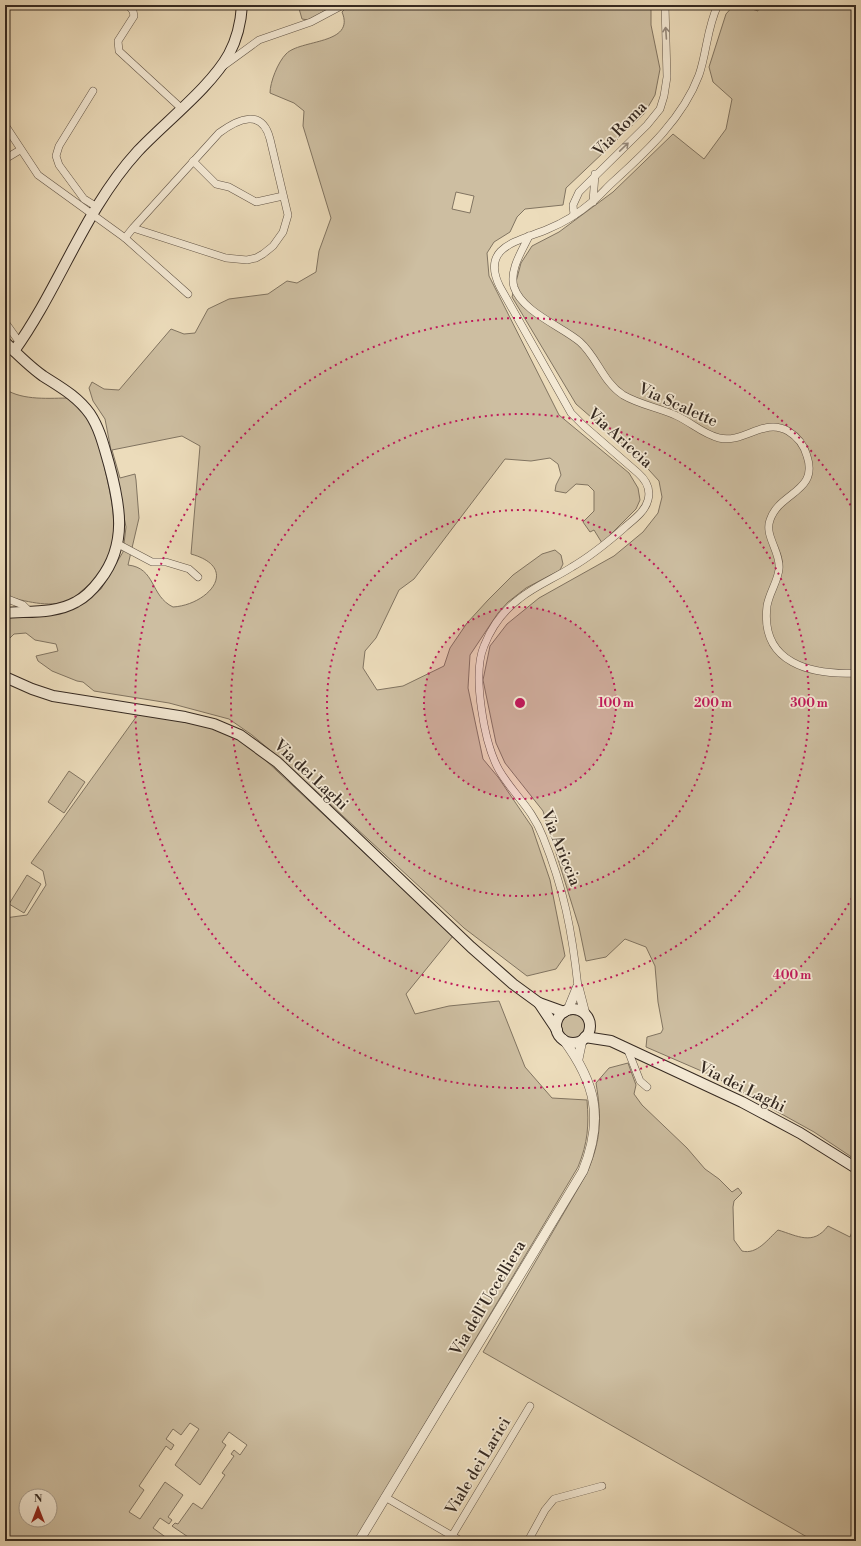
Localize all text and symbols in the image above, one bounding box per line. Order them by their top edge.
one-way arrow [662,27,669,40]
street label: Via Roma [588,97,652,162]
one-way arrow [619,143,629,152]
street label: Via Scalette [634,378,721,431]
street label: Via Ariccia [583,403,657,473]
centre of rings [513,696,527,710]
text: 100 m [598,696,634,711]
text: 200 m [694,696,732,711]
text: 300 m [790,696,828,711]
street label: Via dei Laghi [269,735,352,815]
street label: Via Ariccia [536,806,586,890]
text: 400 m [773,968,811,983]
street label: Via dei Laghi [694,1057,789,1117]
street label: Via dell'Uccelliera [445,1236,531,1360]
street label: Viale dei Larici [441,1414,515,1519]
north arrow [18,1488,58,1528]
text: N [34,1492,43,1506]

